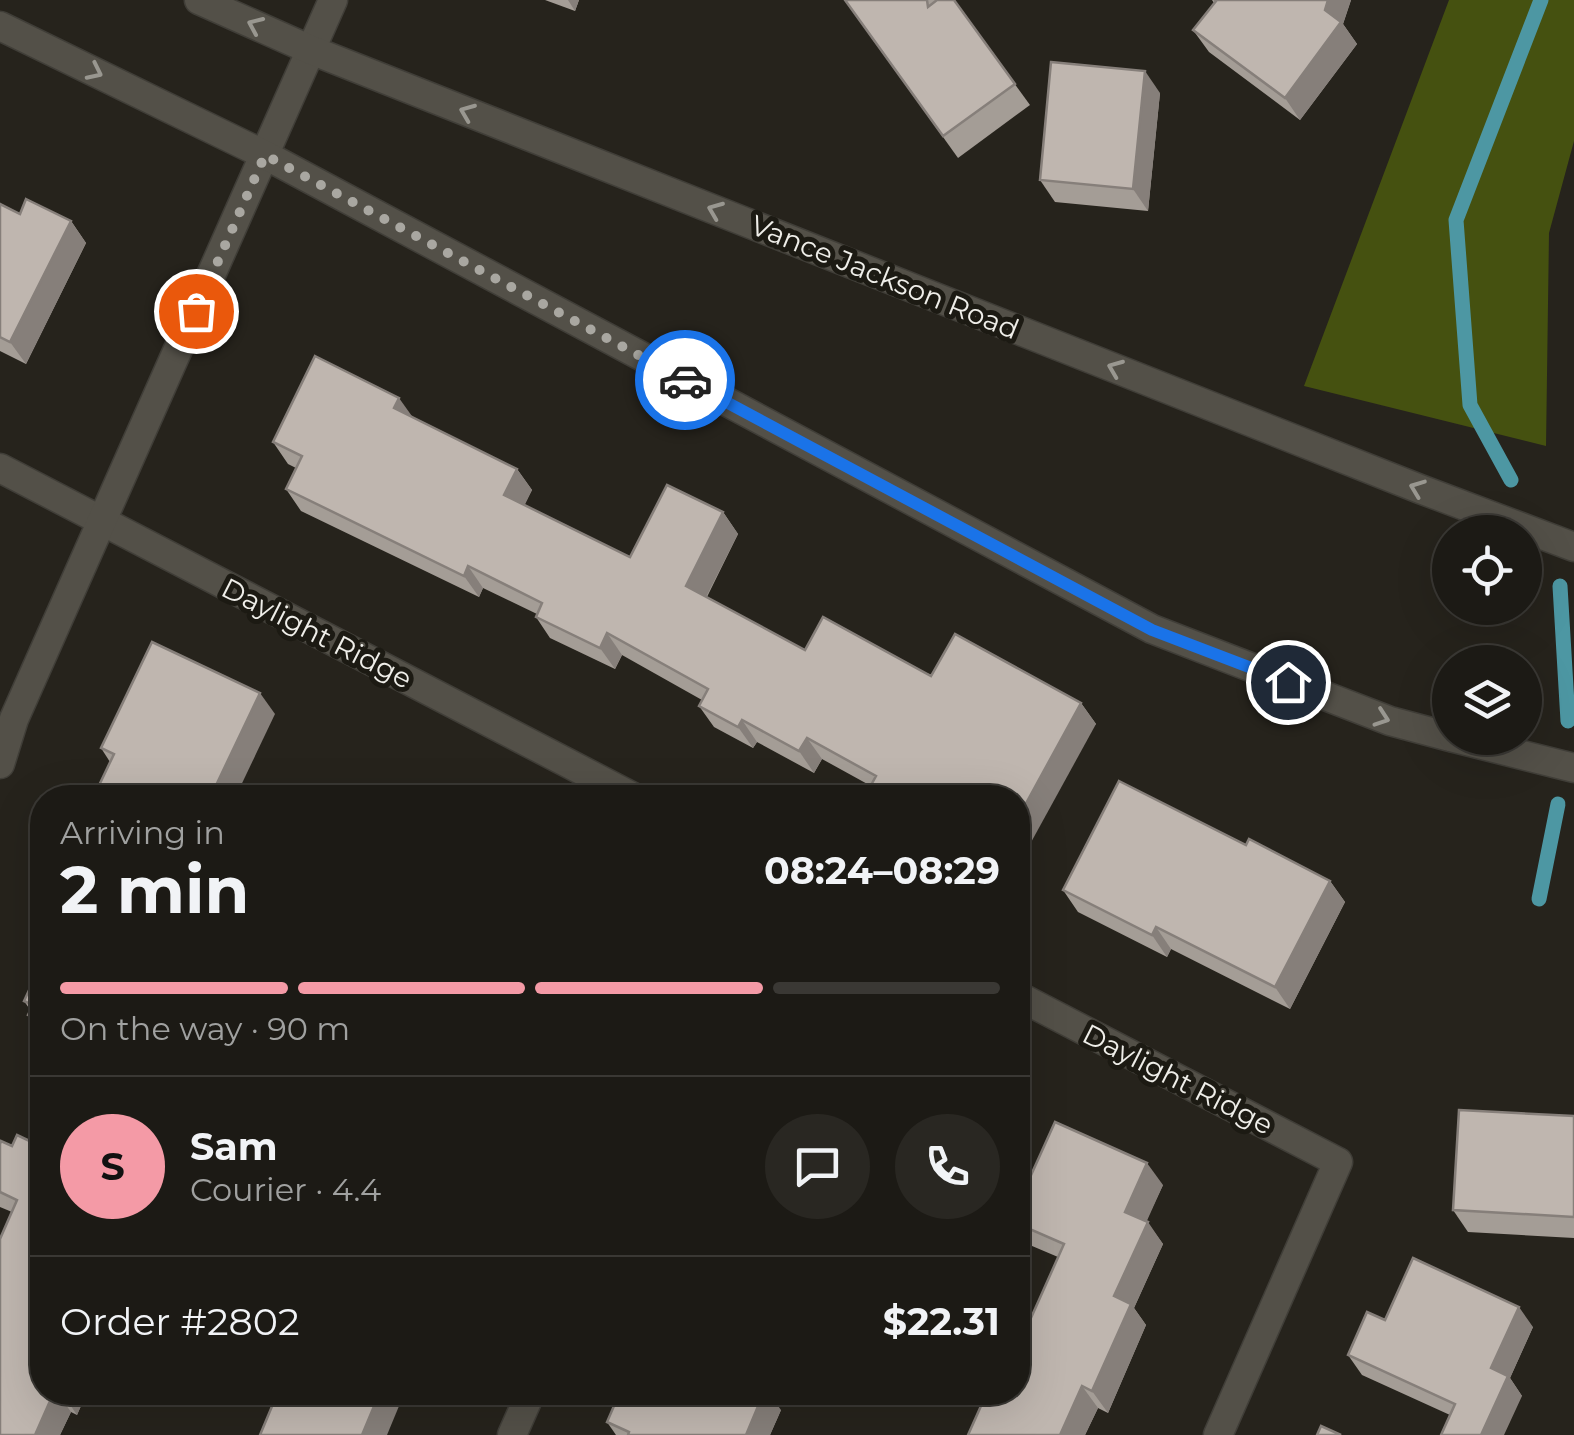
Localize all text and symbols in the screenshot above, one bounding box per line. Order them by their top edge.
one-way arrow [247,17,265,37]
one-way arrow [84,60,102,80]
one-way arrow [459,104,477,124]
one-way arrow [707,202,725,222]
street label: Vance Jackson Road [746,208,1024,346]
pin [154,269,239,354]
icon: bag [169,284,224,339]
courier [635,330,735,430]
icon: car [658,353,713,408]
one-way arrow [1107,360,1125,380]
one-way arrow [1409,479,1427,499]
map controls [1432,515,1542,755]
button: locate [1432,515,1542,625]
street label: Daylight Ridge [216,570,418,696]
pin [1246,640,1331,725]
button: layers [1432,645,1542,755]
icon: home [1261,655,1316,710]
one-way arrow [1373,706,1390,726]
text: Arriving in [60,813,225,852]
text: 08:24–08:29 [764,847,1000,894]
text: 2 min [60,850,249,929]
text: On the way · 90 m [60,1009,350,1048]
street label: Daylight Ridge [1077,1016,1279,1142]
button: chat [765,1114,870,1219]
button: phone [895,1114,1000,1219]
text: Sam [190,1123,278,1170]
text: S [100,1143,125,1190]
text: Courier · 4.4 [190,1170,381,1209]
text: Order #2802 [60,1298,300,1345]
text: $22.31 [883,1298,1000,1345]

